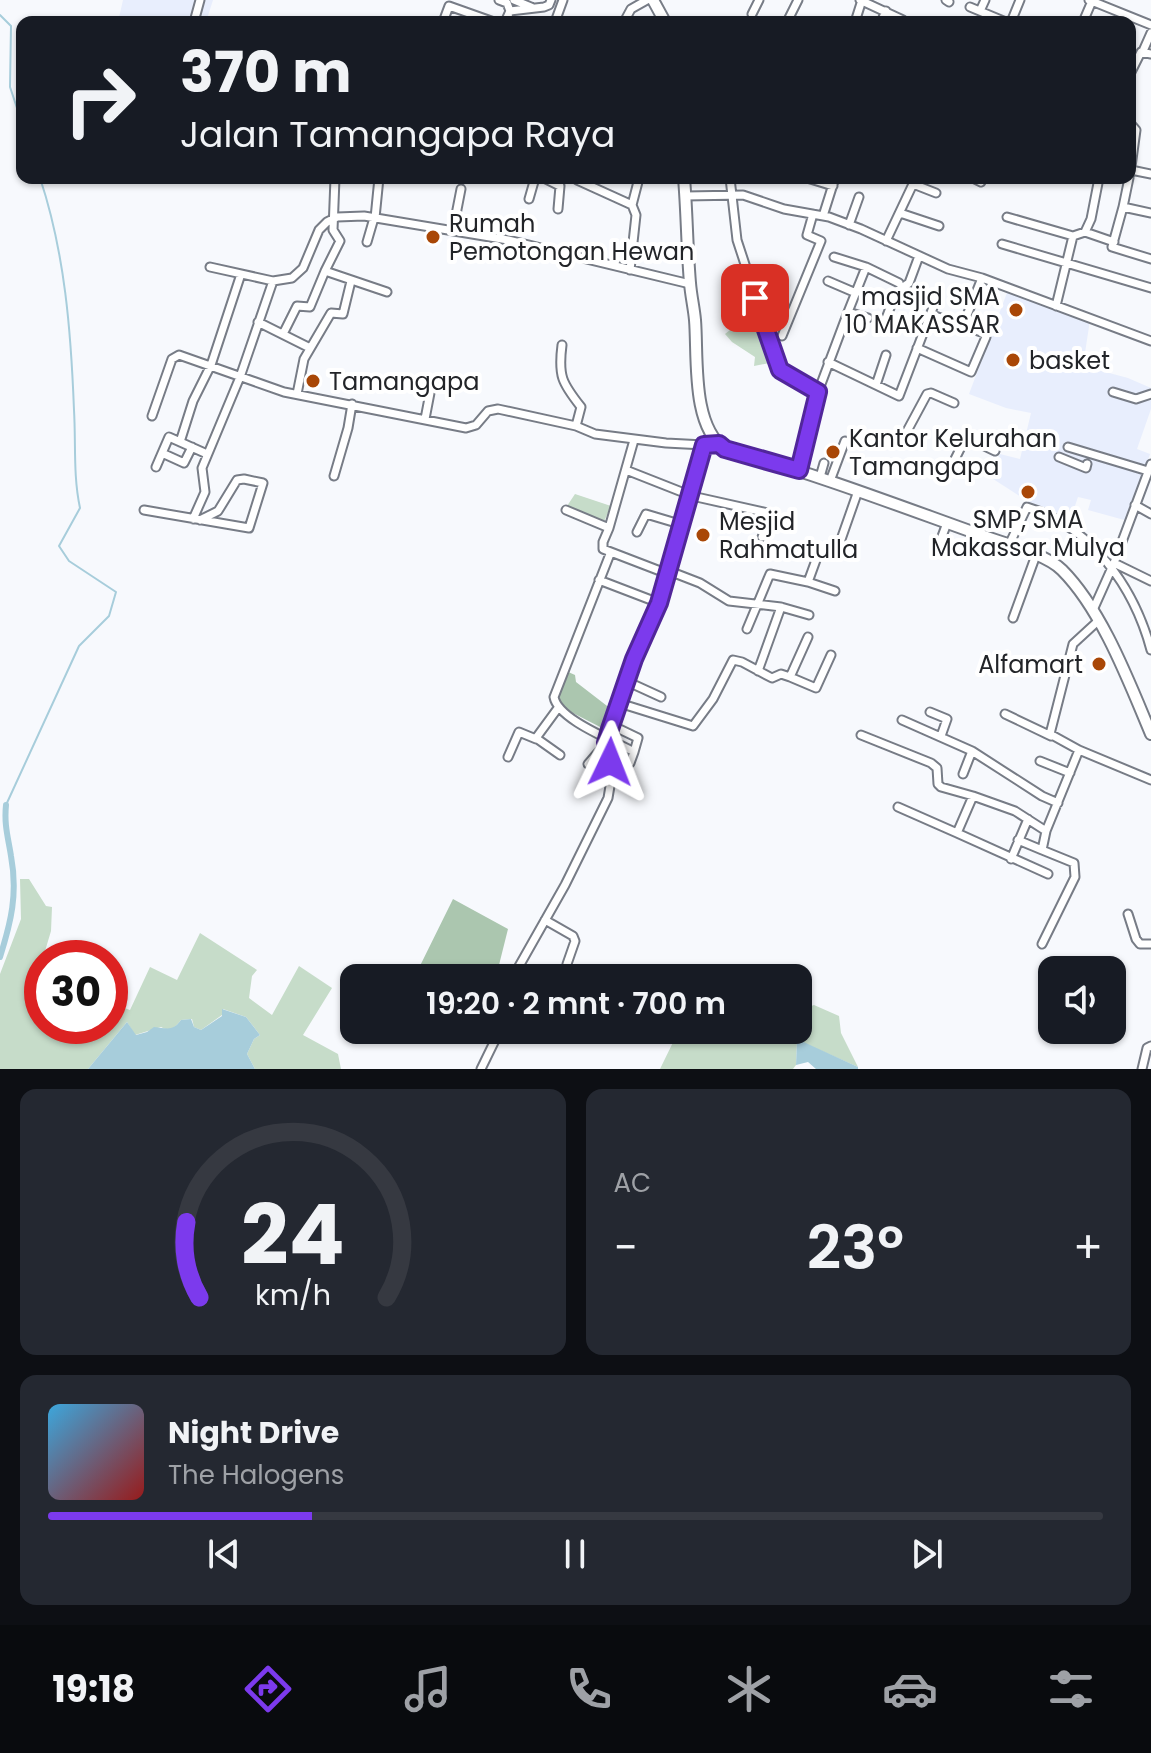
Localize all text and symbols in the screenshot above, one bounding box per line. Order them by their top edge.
text: 370 m [180,33,352,112]
icon: right [48,48,152,152]
text: Jalan Tamangapa Raya [180,109,615,160]
place label: Rumah Pemotongan Hewan [449,207,694,268]
marker: Rumah Pemotongan Hewan [424,228,442,246]
pin [721,264,789,332]
icon: arrive [733,276,777,320]
place label: masjid SMA 10 MAKASSAR [845,280,1000,341]
marker: masjid SMA 10 MAKASSAR [1007,301,1025,319]
place label: basket [1029,344,1110,377]
marker: basket [1004,351,1022,369]
place label: Tamangapa [329,365,479,398]
marker: Tamangapa [304,372,322,390]
place label: Kantor Kelurahan Tamangapa [849,422,1057,483]
marker: Kantor Kelurahan Tamangapa [824,443,842,461]
marker: SMP, SMA Makassar Mulya [1019,483,1037,501]
place label: SMP, SMA Makassar Mulya [931,503,1125,564]
place label: Mesjid Rahmatulla [719,505,858,566]
marker: Mesjid Rahmatulla [694,526,712,544]
place label: Alfamart [978,648,1083,681]
marker: Alfamart [1090,655,1108,673]
position arrow [568,720,652,804]
speed limit sign: 30 [24,940,128,1044]
map controls [1038,956,1126,1044]
button: sound [1038,956,1126,1044]
text: 19:20 · 2 mnt · 700 m [426,982,726,1025]
text: AC [614,1165,651,1201]
text: 24 [241,1177,345,1293]
text: 23° [807,1206,904,1290]
text: − [614,1217,638,1278]
text: + [1073,1217,1103,1278]
text: km/h [255,1275,331,1315]
text: Night Drive [168,1411,339,1454]
text: The Halogens [168,1457,344,1493]
icon: previous [202,1532,246,1576]
icon: pause [553,1532,597,1576]
icon: next [905,1532,949,1576]
icon: directions [240,1661,296,1717]
icon: music [400,1661,456,1717]
icon: phone [561,1661,617,1717]
icon: climate [721,1661,777,1717]
icon: car [882,1661,938,1717]
icon: filters [1043,1661,1099,1717]
text: 19:18 [52,1664,135,1715]

